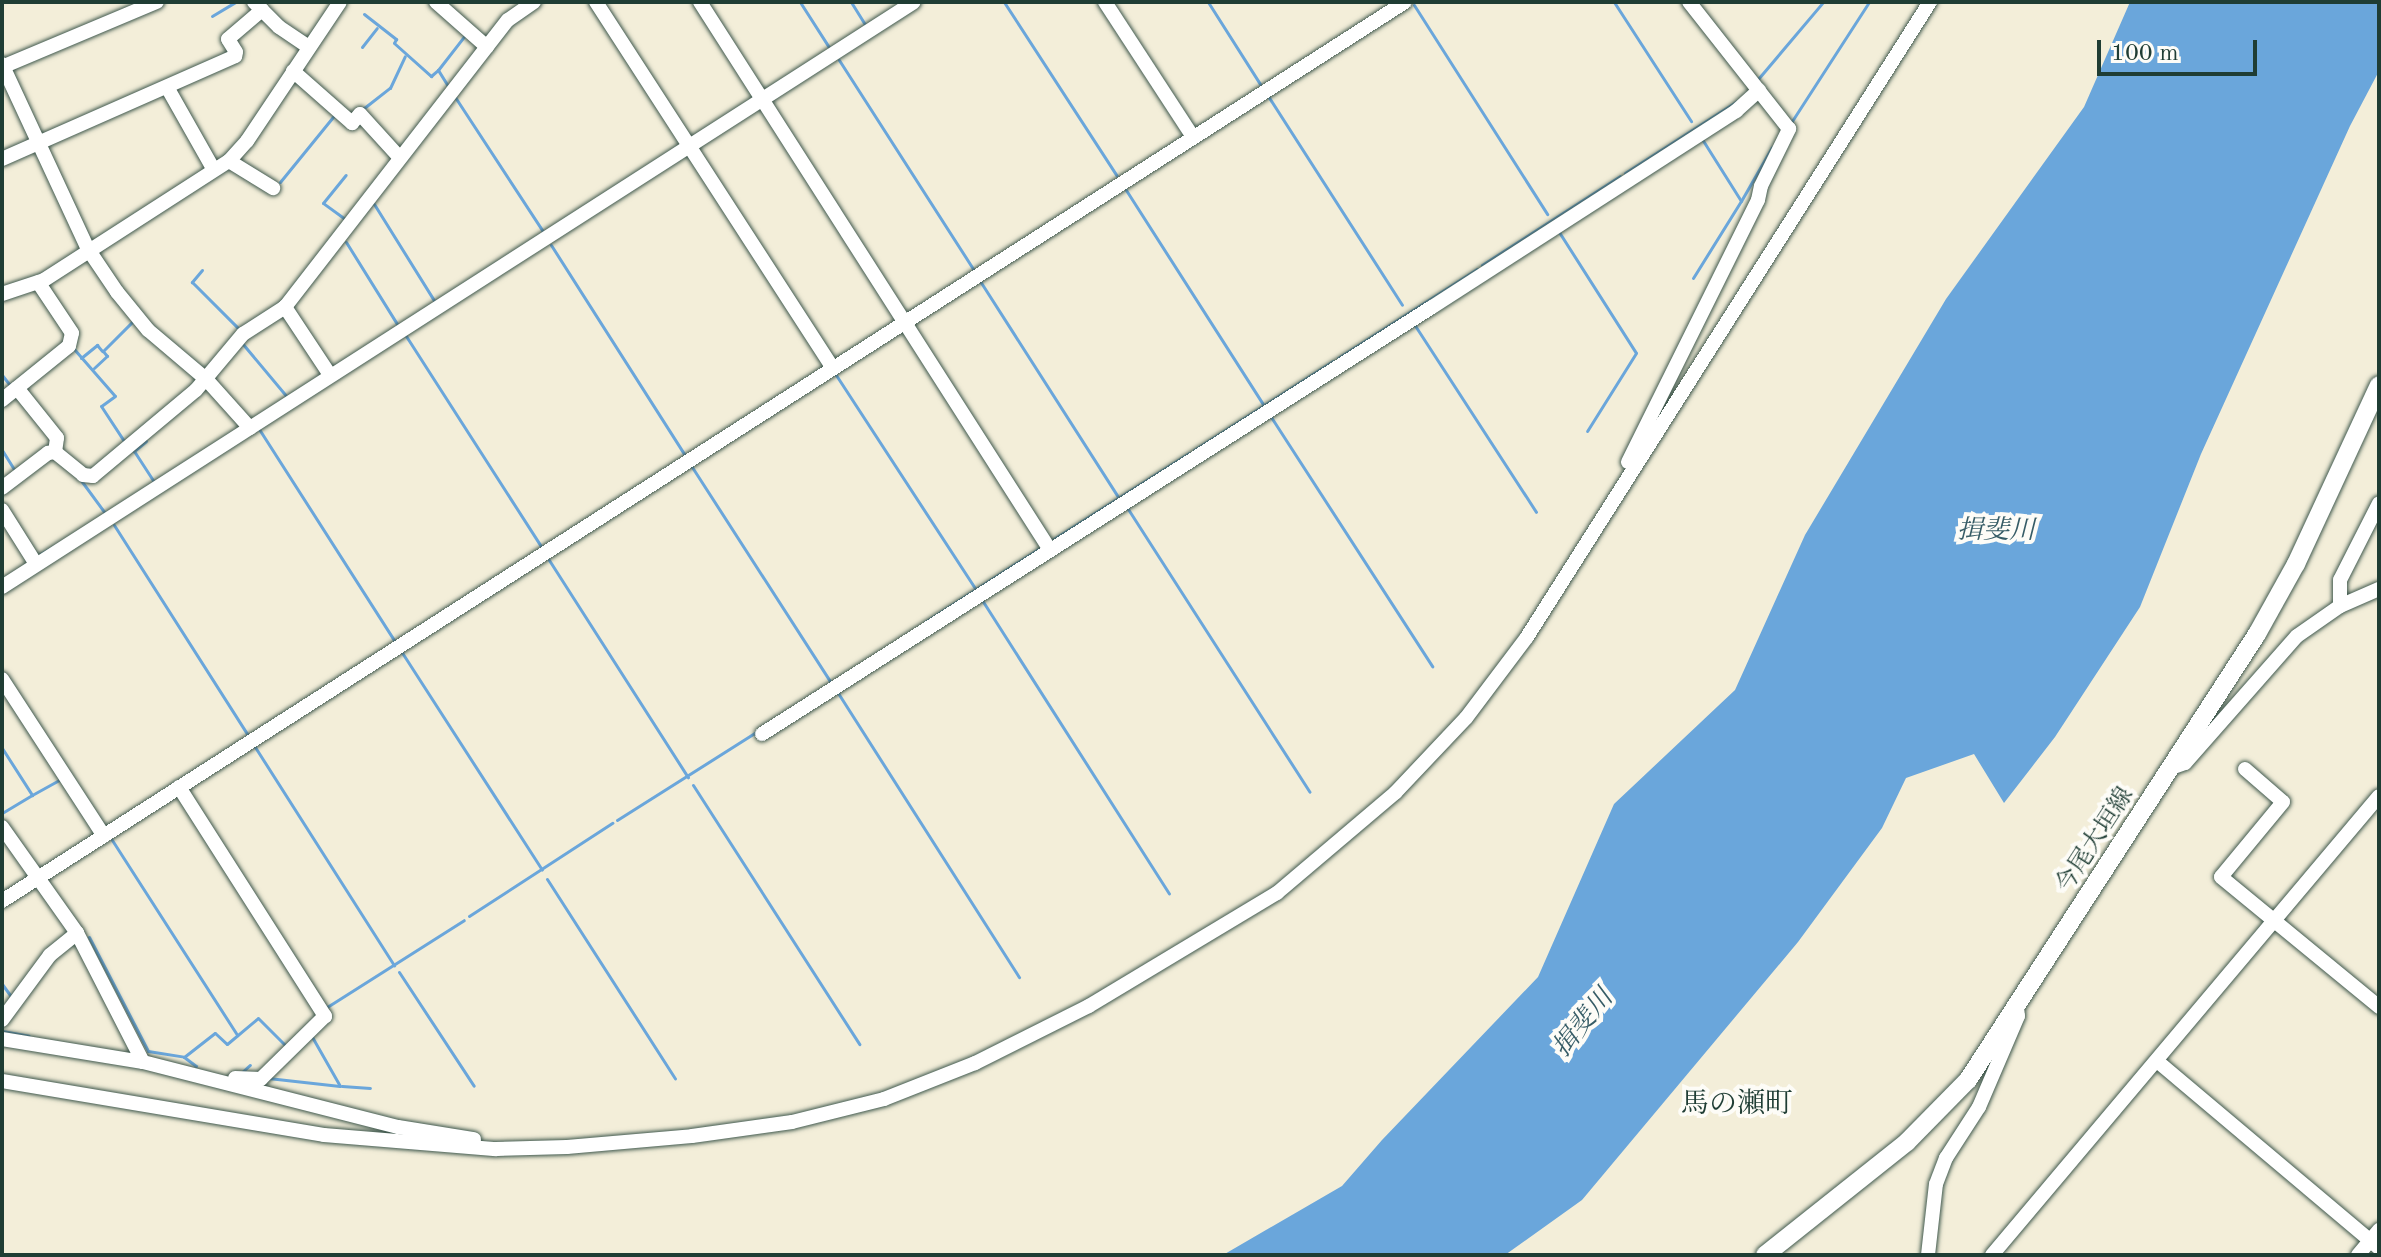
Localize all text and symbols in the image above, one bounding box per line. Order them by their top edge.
scale bar [2101,24,2261,74]
text: 100 m [2111,42,2179,66]
water label: 揖斐川 [1957,516,2035,548]
street label: 今尾大垣線 [2051,783,2141,899]
water label: 揖斐川 [1547,984,1621,1064]
district label: 馬の瀬町 [1681,1088,1793,1122]

